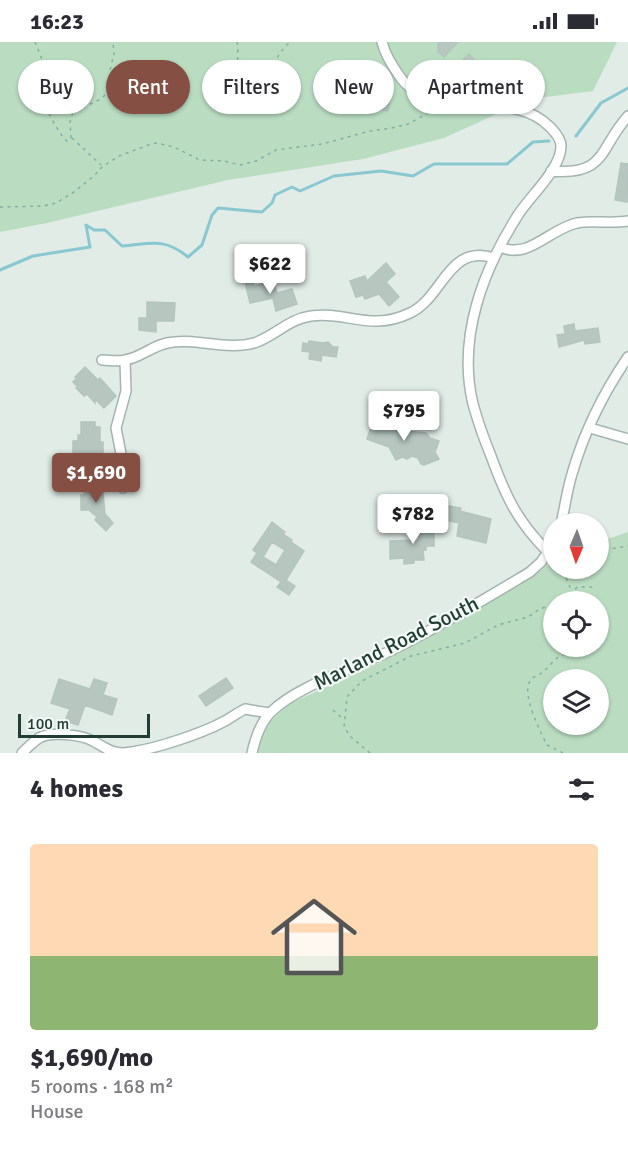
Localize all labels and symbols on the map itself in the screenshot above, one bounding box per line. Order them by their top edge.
pin: $622 [234,244,306,295]
pin: $795 [368,391,440,442]
pin: $1,690 [47,453,145,504]
pin: $782 [377,494,449,545]
north arrow [543,513,609,579]
street label: Marland Road South [309,590,483,696]
scale bar [18,711,150,738]

